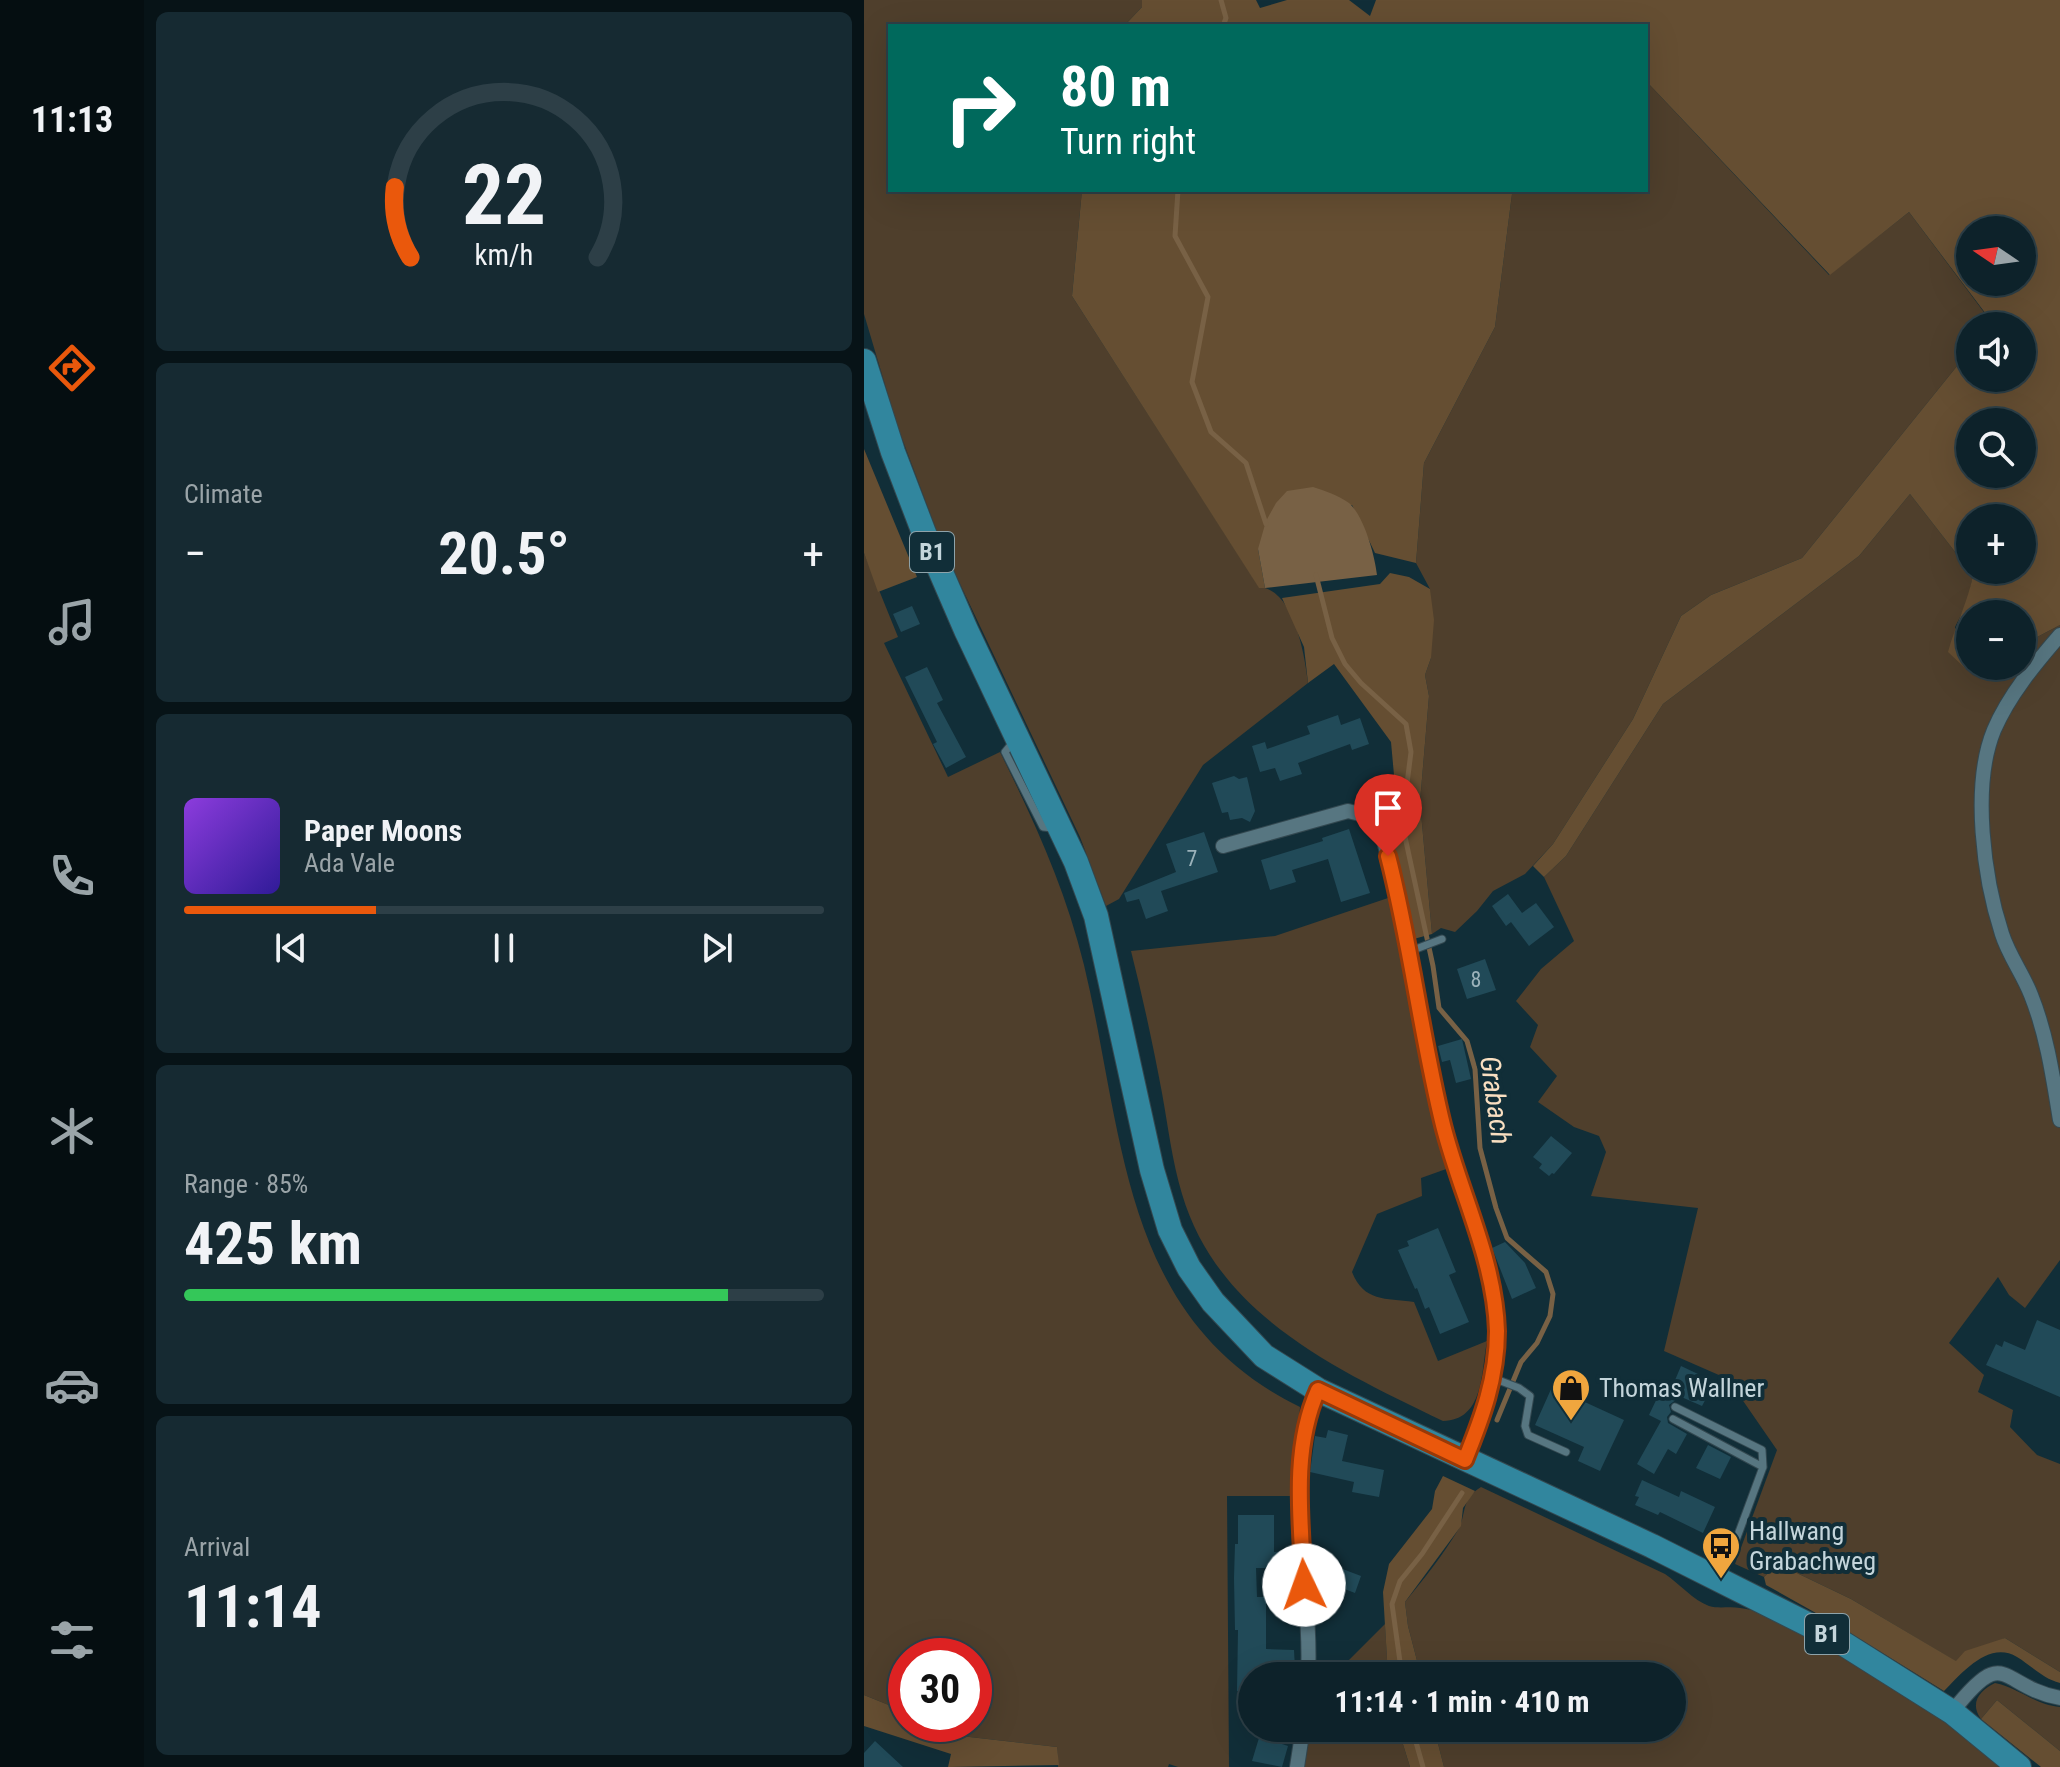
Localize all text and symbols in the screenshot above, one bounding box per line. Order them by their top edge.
text: 80 m [1060,54,1171,120]
icon: right [928,56,1032,160]
text: 11:13 [31,99,113,141]
text: Turn right [1060,121,1196,163]
text: 22 [462,146,546,243]
north arrow [1956,216,2036,296]
map controls [1956,216,2036,680]
text: km/h [475,238,533,272]
button: sound [1956,312,2036,392]
icon: directions [44,340,100,396]
button: search [1956,408,2036,488]
text: Climate [184,479,263,509]
button: + [1956,504,2036,584]
text: 20.5° [438,518,570,589]
text: − [184,528,206,580]
text: + [802,528,824,580]
road number: B1 [910,532,954,572]
icon: music [44,594,100,650]
button: − [1956,600,2036,680]
pin [1354,774,1422,856]
icon: arrive [1366,786,1410,830]
text: Paper Moons [304,813,462,848]
house number: 7 [1187,846,1197,871]
icon: phone [44,848,100,904]
text: Ada Vale [304,848,395,878]
icon: previous [269,926,313,970]
icon: pause [482,926,526,970]
icon: next [695,926,739,970]
house number: 8 [1471,967,1481,992]
water label: Grabach [1473,1054,1518,1146]
icon: climate [44,1103,100,1159]
text: Range · 85% [184,1169,308,1199]
text: 425 km [184,1208,362,1279]
icon: car [44,1357,100,1413]
shop icon: Thomas Wallner [1550,1367,1592,1422]
place label: Thomas Wallner [1599,1373,1765,1403]
place label: Hallwang Grabachweg [1749,1516,1876,1576]
bus stop icon: Hallwang Grabachweg [1700,1525,1742,1580]
text: Arrival [184,1532,250,1562]
position arrow [1262,1543,1346,1627]
text: 11:14 [184,1571,322,1642]
icon: filters [44,1612,100,1668]
road number: B1 [1805,1614,1849,1654]
speed limit sign: 30 [888,1638,992,1742]
text: 11:14 · 1 min · 410 m [1335,1684,1589,1719]

